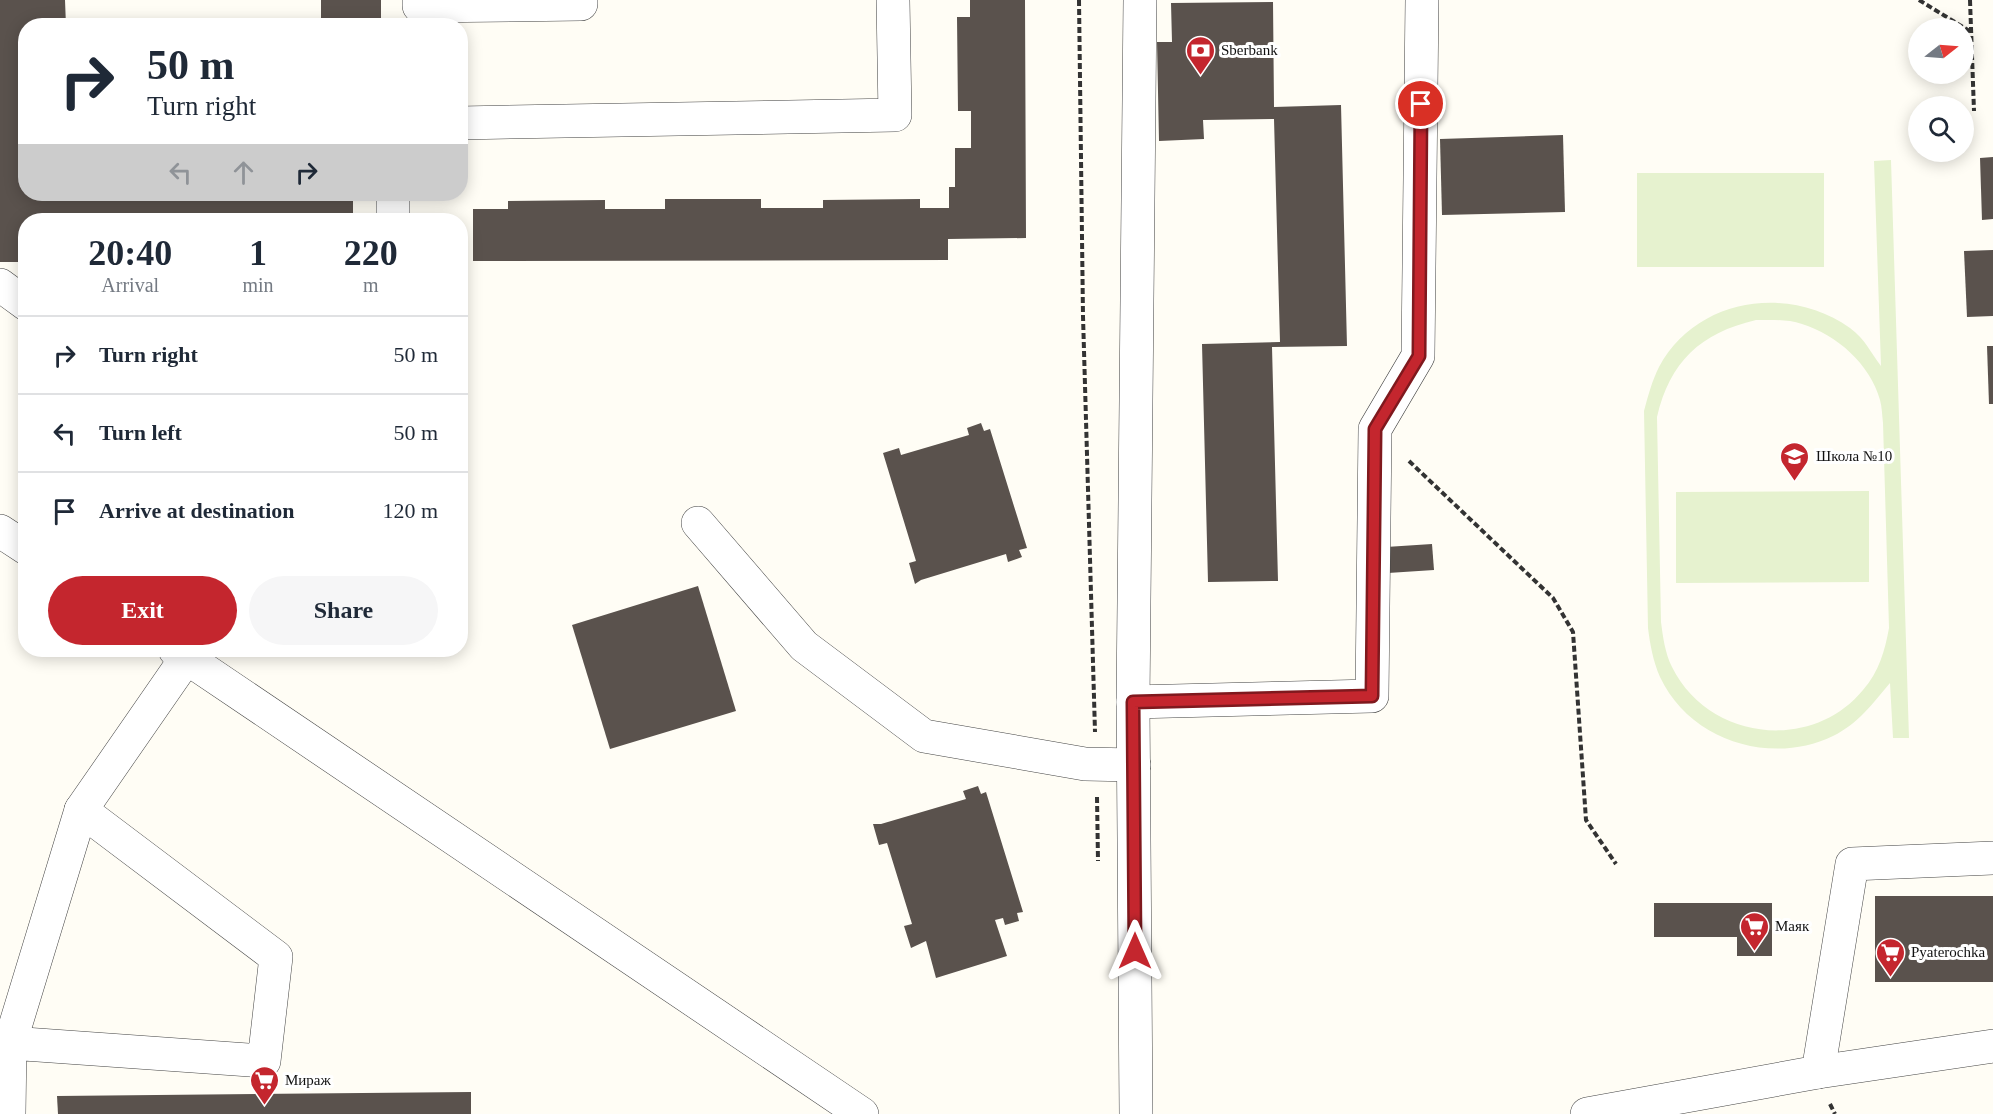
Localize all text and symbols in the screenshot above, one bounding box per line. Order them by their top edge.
north arrow [1908,18,1974,84]
map controls [1908,18,1974,162]
bank icon: Sberbank [1184,34,1216,76]
icon: right [48,42,126,120]
text: 50 m [147,42,235,88]
place label: Sberbank [1221,42,1278,58]
pin [1395,78,1446,129]
icon: arrive [1404,87,1437,120]
text: Turn right [147,91,256,121]
button: search [1908,96,1974,162]
icon: left [164,156,197,189]
icon: ahead [227,156,260,189]
icon: right [290,156,323,189]
text: 20:40 [88,233,172,273]
text: 1 [249,233,267,273]
text: 220 [344,233,398,273]
text: Arrival [101,274,159,296]
text: min [242,274,274,296]
text: m [363,274,379,296]
icon: right [48,339,81,372]
text: Turn right [99,342,198,367]
text: 50 m [393,342,438,367]
icon: left [48,417,81,450]
text: Turn left [99,420,182,445]
text: 50 m [393,420,438,445]
school or university icon: Школа №10 [1779,440,1811,482]
place label: Школа №10 [1816,448,1892,464]
icon: arrive [48,495,81,528]
text: Arrive at destination [99,498,295,523]
text: 120 m [382,498,438,523]
button: Exit [48,576,237,645]
button: Share [249,576,438,645]
supermarket icon: Маяк [1738,910,1770,952]
place label: Маяк [1775,918,1810,934]
position arrow [1103,919,1167,983]
supermarket icon: Pyaterochka [1874,936,1906,978]
place label: Pyaterochka [1911,944,1985,960]
supermarket icon: Мираж [248,1064,280,1106]
place label: Мираж [285,1072,332,1088]

